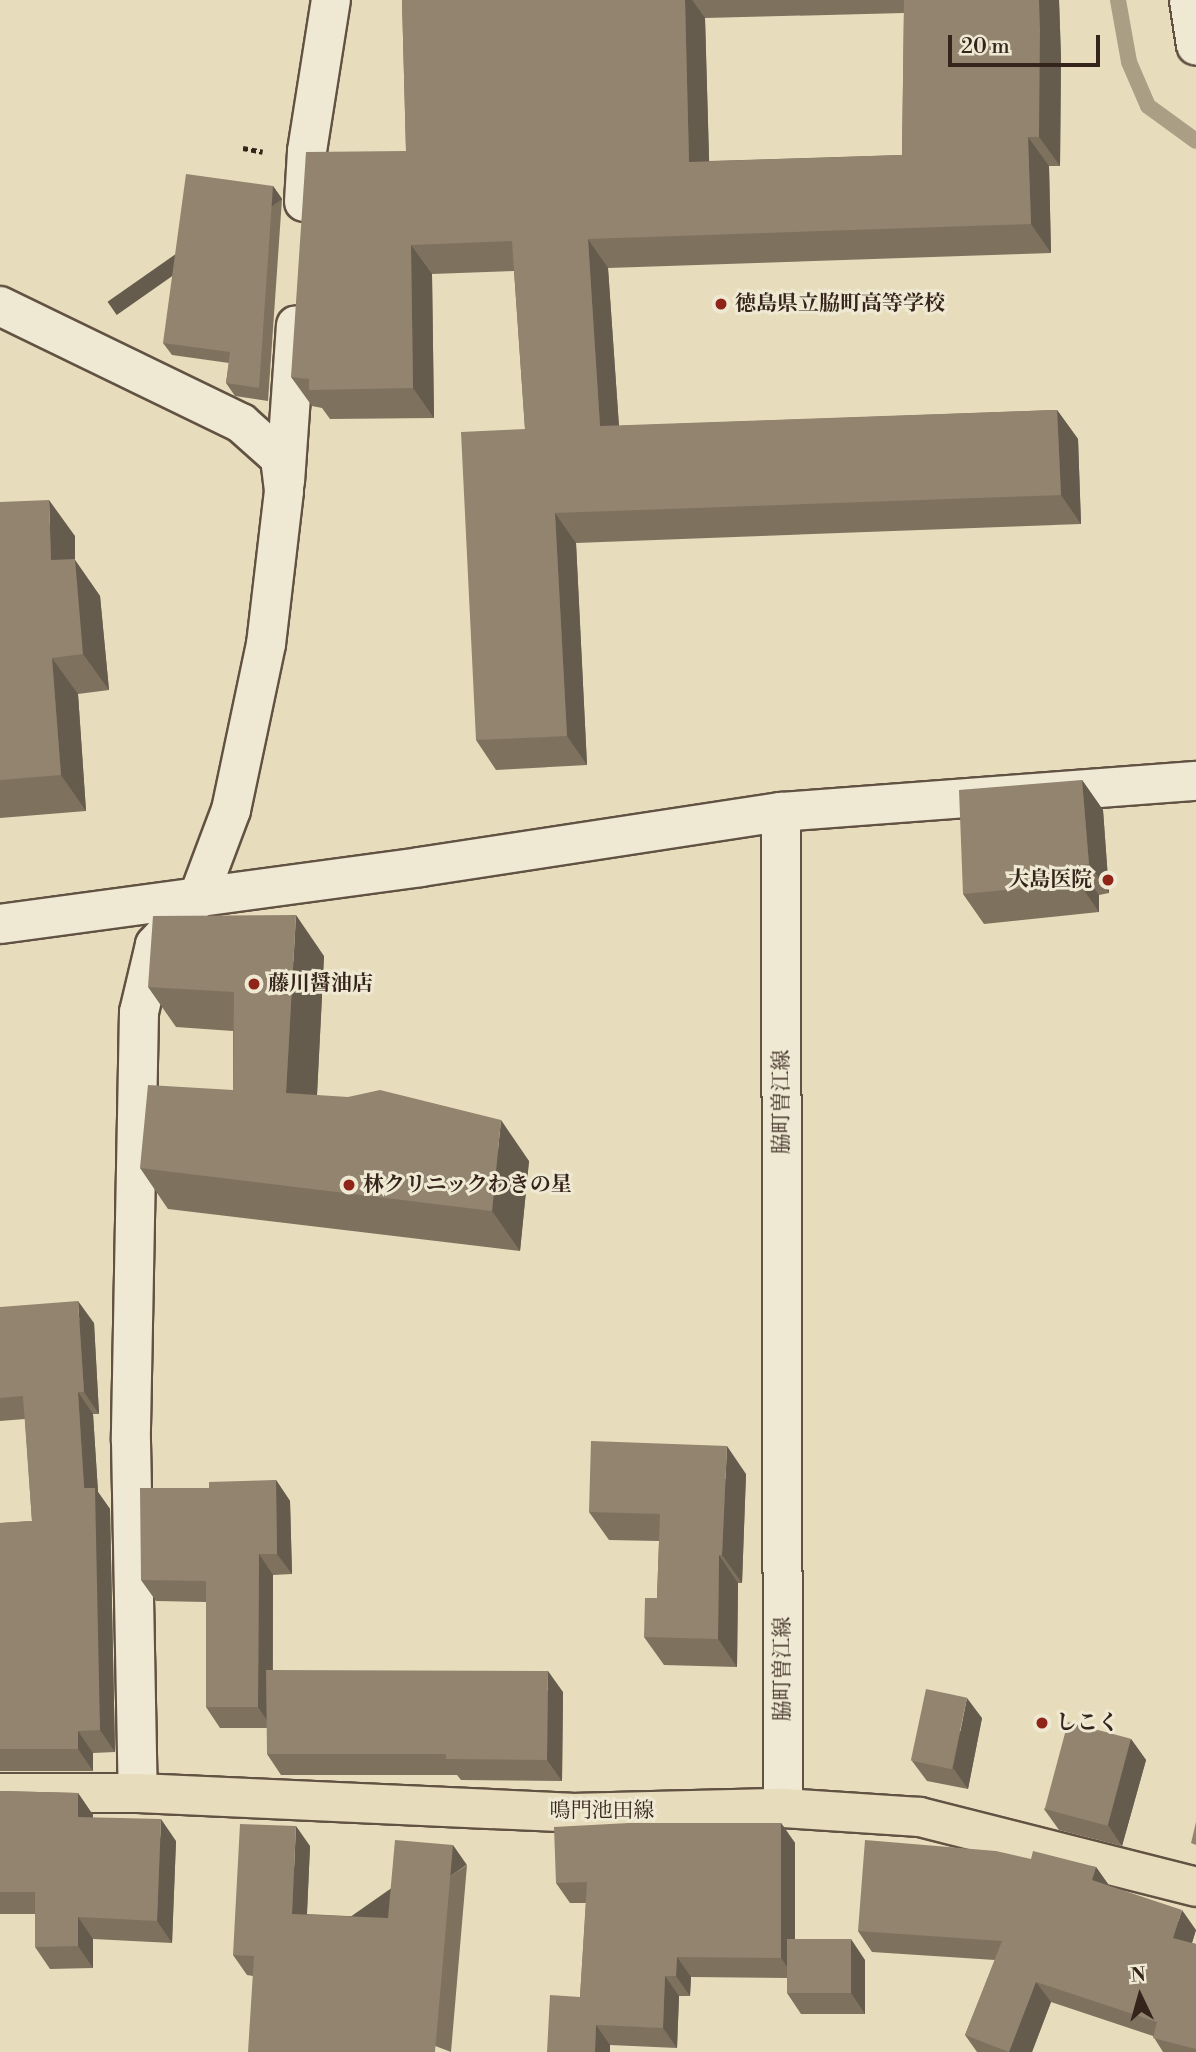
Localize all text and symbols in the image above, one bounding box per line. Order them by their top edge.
scale bar [951,21,1103,65]
text: 20 m [961,34,1010,60]
place label: 徳島県立脇町高等学校 [735,291,945,317]
marker: 徳島県立脇町高等学校 [713,296,729,312]
place label: 大島医院 [1008,867,1092,893]
marker: 大島医院 [1098,870,1118,890]
place label: 藤川醤油店 [268,971,373,997]
marker: 藤川醤油店 [246,976,262,992]
street label: 脇町曽江線 [769,1050,795,1154]
place label: 林クリニックわきの星 [363,1172,573,1198]
marker: 林クリニックわきの星 [341,1177,357,1193]
street label: 脇町曽江線 [770,1617,796,1721]
place label: しこく [1056,1710,1119,1736]
marker: しこく [1034,1715,1050,1731]
street label: 鳴門池田線 [550,1798,654,1824]
north arrow [1105,1961,1175,2031]
text: N [1130,1962,1147,1988]

